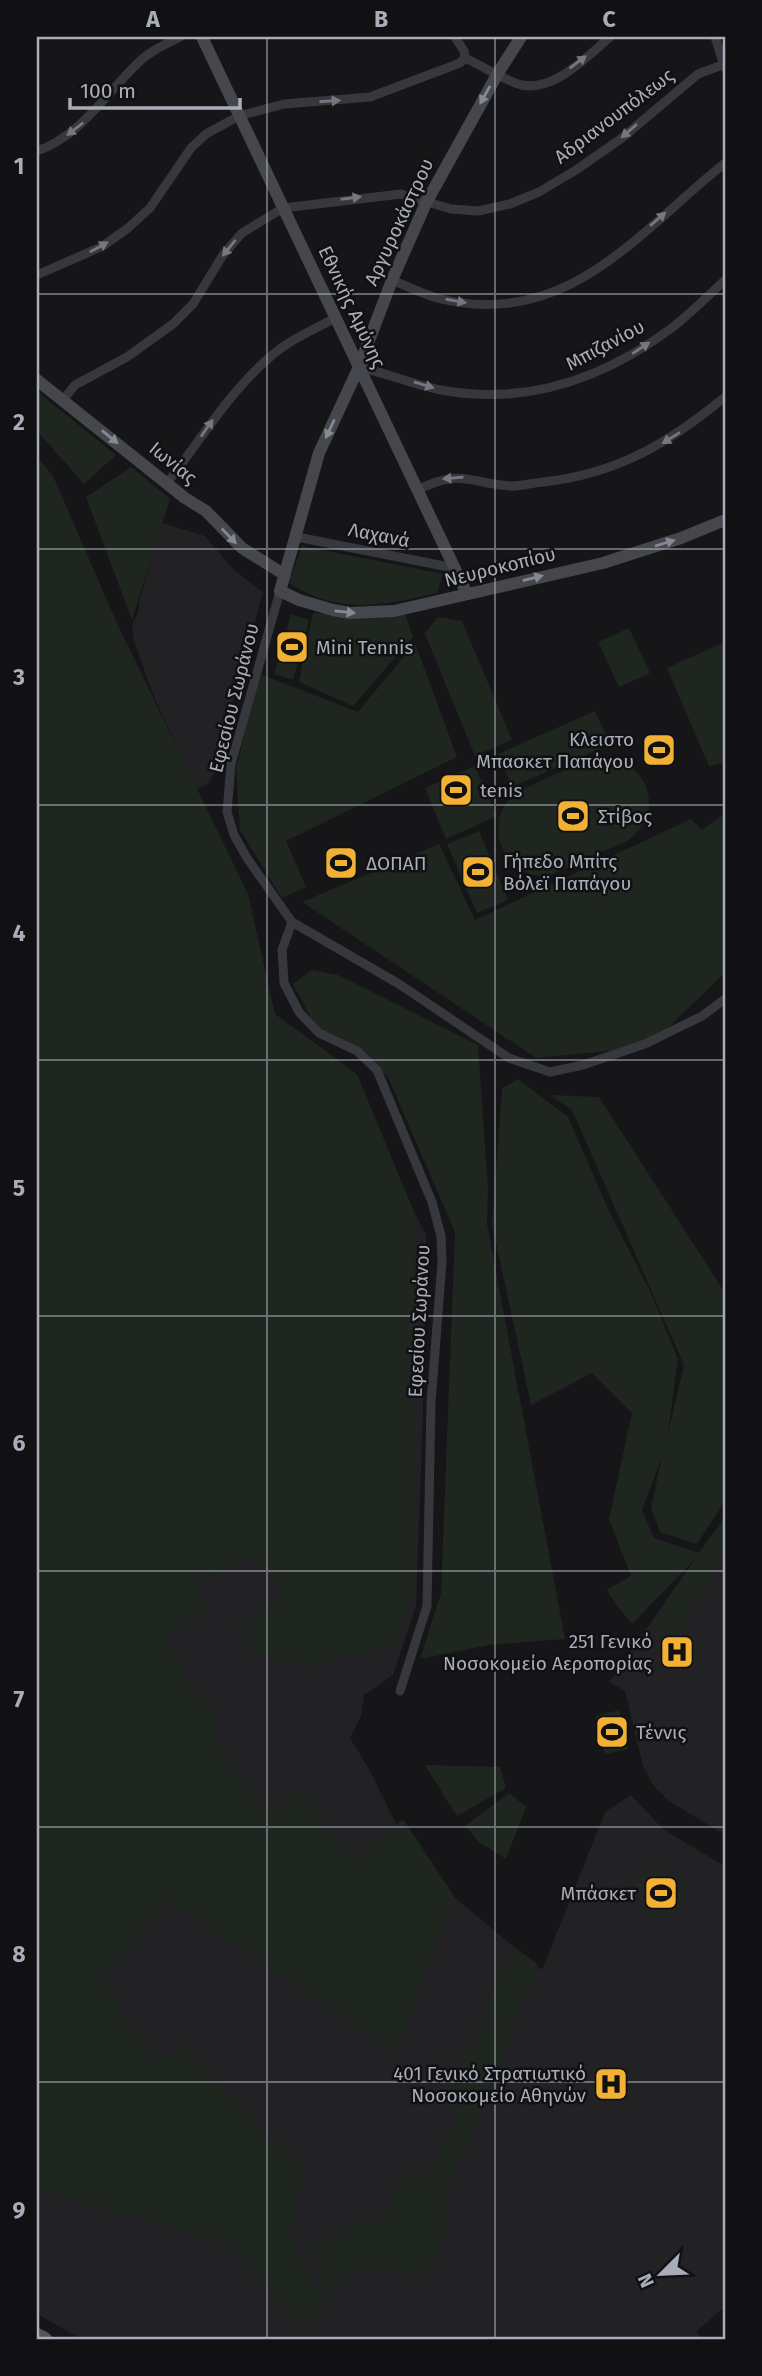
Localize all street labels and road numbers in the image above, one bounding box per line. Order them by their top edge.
street label: Αδριανουπόλεως [550,64,678,168]
street label: Αργυροκάστρου [360,155,438,289]
street label: Εθνικής Αμύνης [314,242,390,372]
street label: Μπιζανίου [562,315,648,375]
street label: Ιωνίας [144,437,202,489]
street label: Λαχανά [346,518,412,552]
street label: Νευροκοπίου [442,542,558,592]
street label: Εφεσίου Σωράνου [204,621,264,775]
street label: Εφεσίου Σωράνου [404,1244,434,1398]

